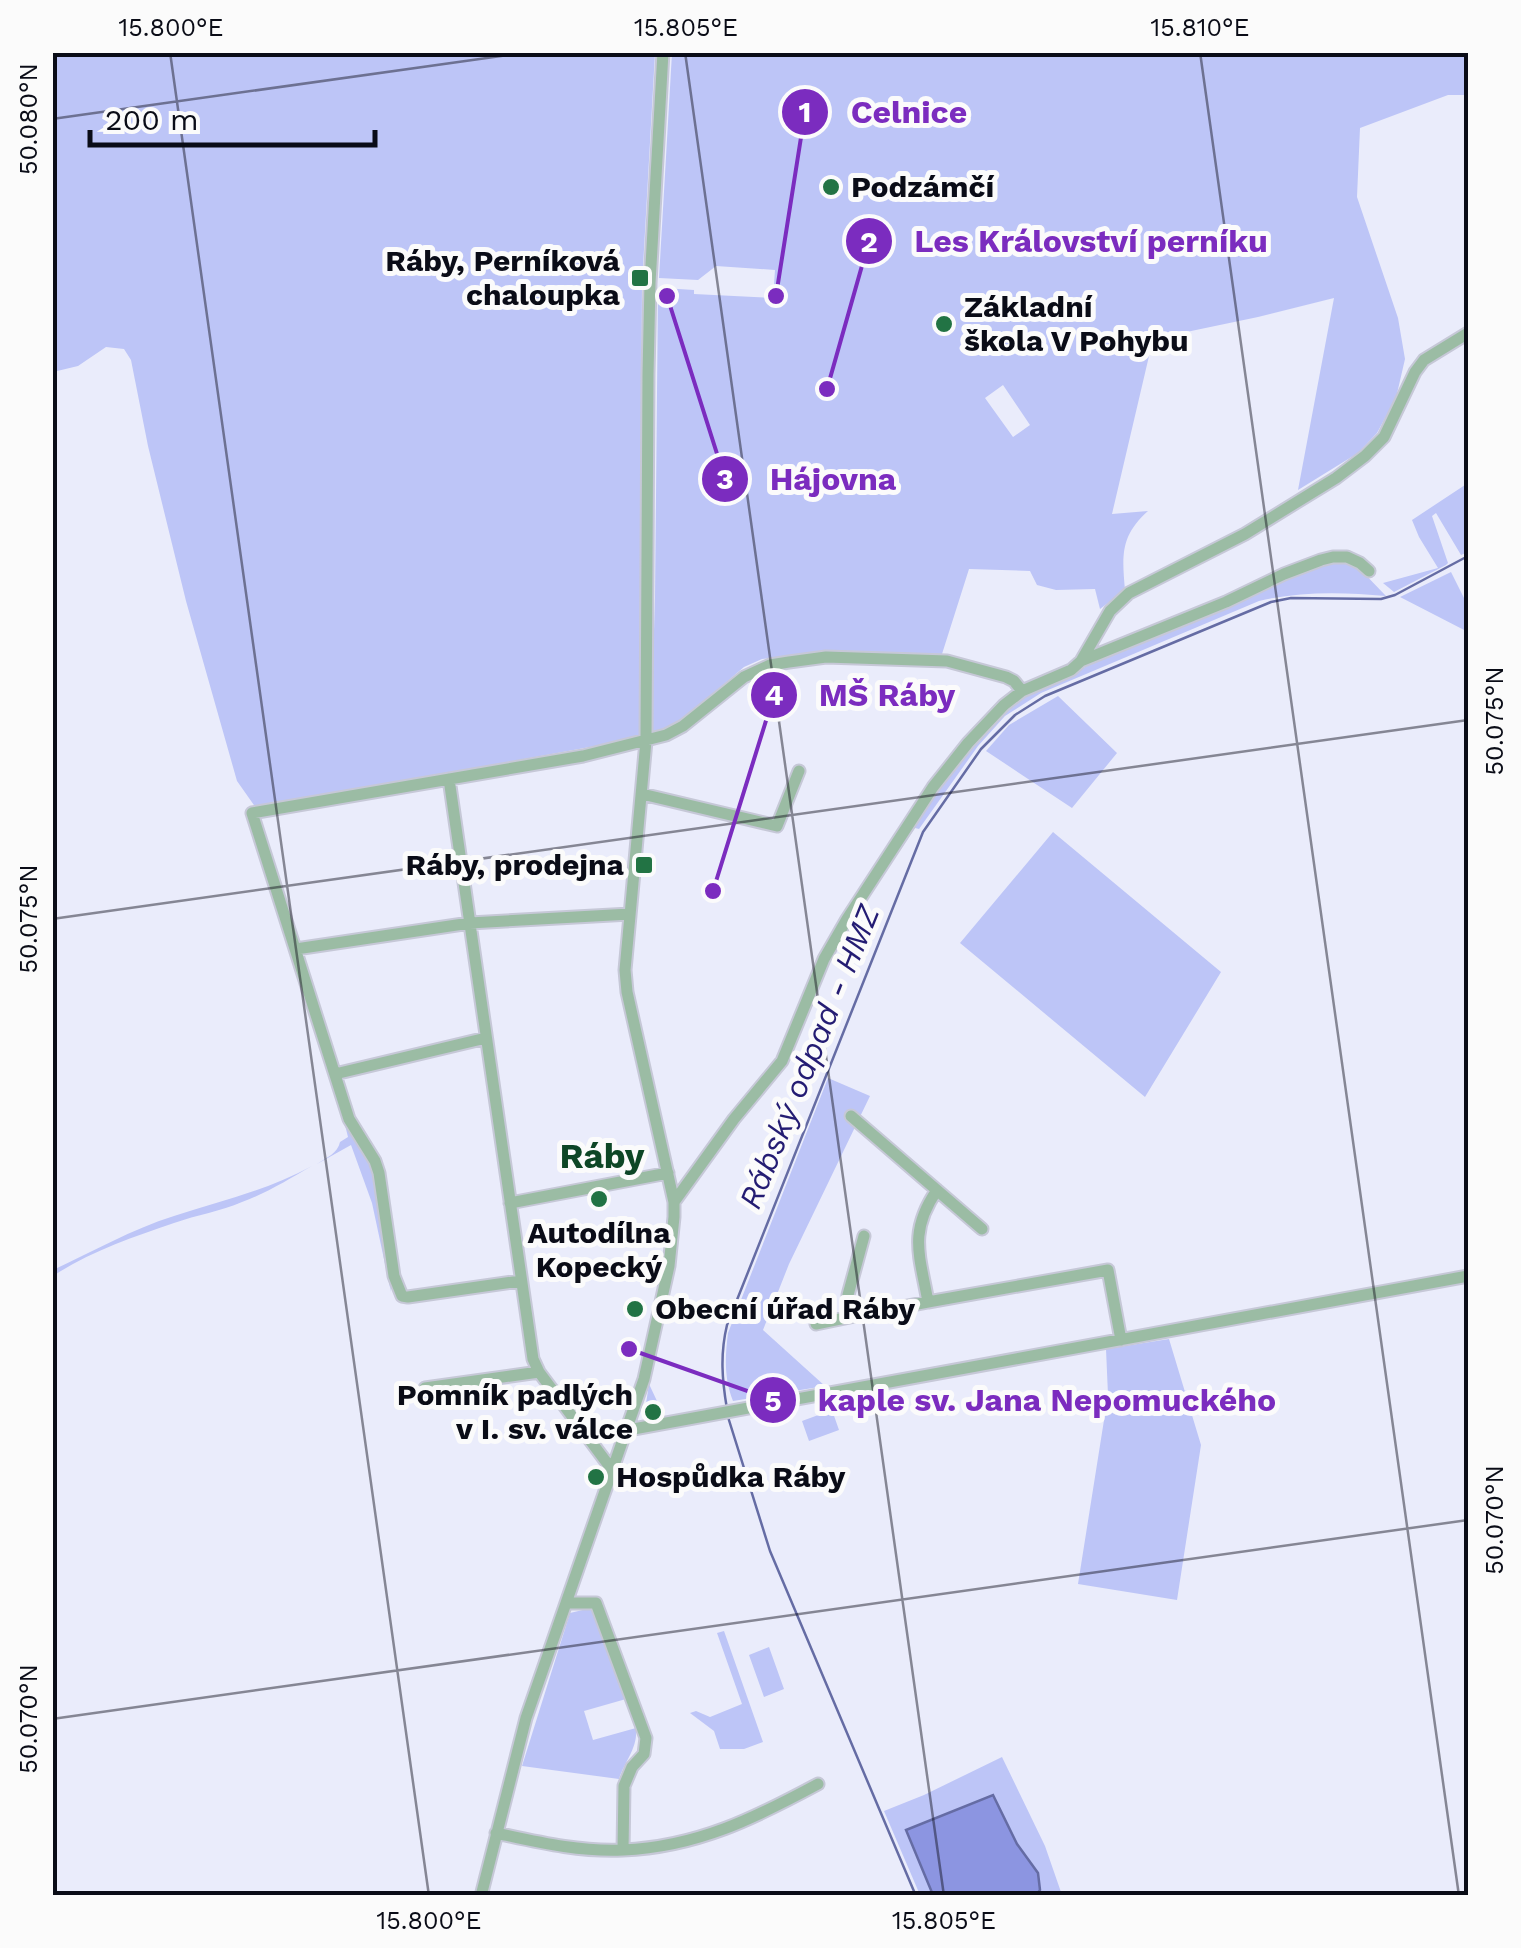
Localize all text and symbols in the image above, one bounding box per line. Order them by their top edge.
text: 15.800°E [119,13,223,42]
text: 15.805°E [634,13,738,42]
text: 15.810°E [1150,13,1250,42]
text: 50.080°N [14,63,43,175]
callout: Celnice [780,81,987,143]
scale bar [90,85,375,147]
text: Celnice [851,93,967,131]
text: 1 [799,94,811,129]
text: 200 m [105,102,199,137]
place label: Podzámčí [851,169,994,204]
marker: Podzámčí [820,176,842,198]
callout: Les Království perníku [844,210,1287,272]
text: Les Království perníku [914,222,1268,260]
text: 2 [860,224,878,259]
place label: Ráby, Perníková chaloupka [385,243,621,312]
marker: Ráby, Perníková chaloupka [629,267,651,289]
place label: Základní škola V Pohybu [964,289,1189,358]
marker: Základní škola V Pohybu [933,313,955,335]
callout: Hájovna [700,448,917,510]
text: Hájovna [770,460,897,498]
text: 3 [716,461,734,496]
callout: MŠ Ráby [749,664,975,726]
text: 50.075°N [1480,666,1509,776]
text: MŠ Ráby [819,676,956,714]
text: 4 [764,677,784,712]
place label: Ráby, prodejna [406,847,625,882]
marker: Ráby, prodejna [633,854,655,876]
text: 50.075°N [14,864,43,974]
water label: Rábský odpad - HMZ [731,899,888,1214]
district label: Ráby [559,1135,645,1177]
marker: Autodílna Kopecký [588,1188,610,1210]
place label: Autodílna Kopecký [527,1215,671,1284]
place label: Obecní úřad Ráby [655,1291,915,1326]
marker: Obecní úřad Ráby [624,1298,646,1320]
callout: kaple sv. Jana Nepomuckého [748,1369,1297,1431]
place label: Pomník padlých v I. sv. válce [397,1377,633,1446]
text: kaple sv. Jana Nepomuckého [818,1381,1276,1419]
text: 5 [764,1383,782,1418]
marker: Pomník padlých v I. sv. válce [642,1401,664,1423]
place label: Hospůdka Ráby [616,1459,846,1494]
text: 50.070°N [1480,1465,1509,1575]
marker: Hospůdka Ráby [585,1466,607,1488]
text: 50.070°N [14,1664,43,1774]
text: 15.800°E [377,1906,481,1935]
text: 15.805°E [892,1906,996,1935]

